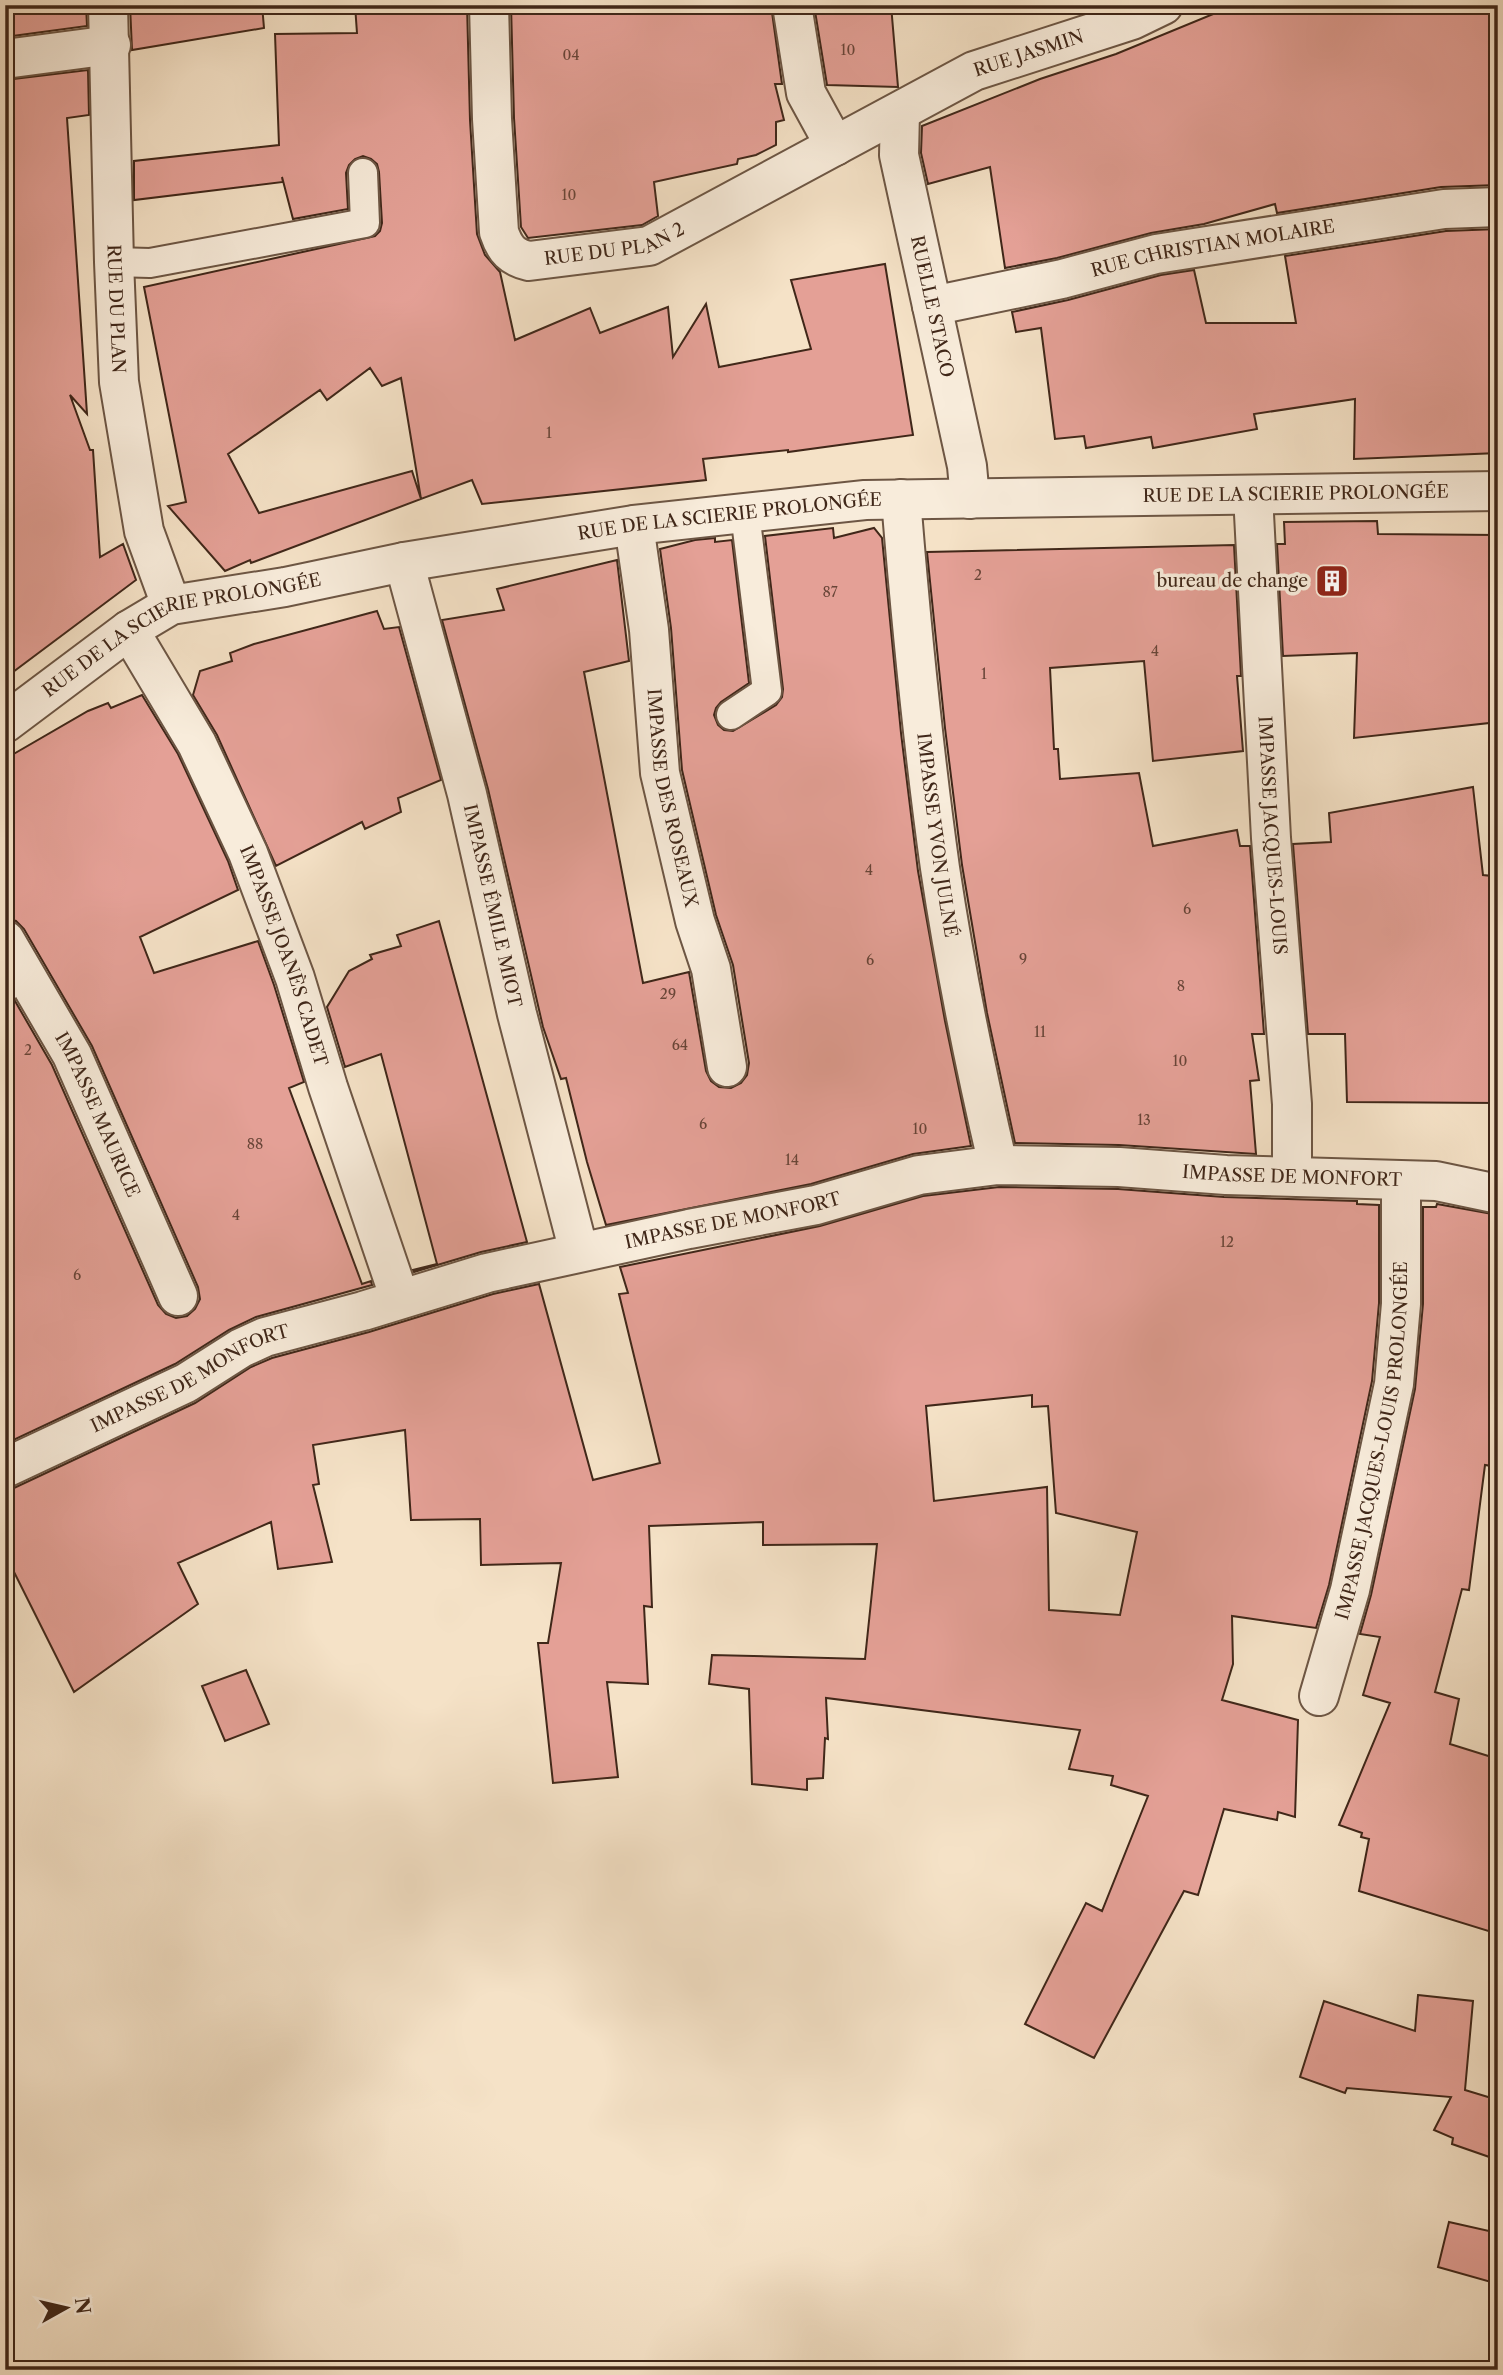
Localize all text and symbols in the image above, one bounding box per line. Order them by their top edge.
street label: RUE JASMIN [971,25,1087,81]
house number: 10 [841,41,855,59]
house number: 04 [563,46,579,64]
house number: 10 [562,186,576,204]
street label: RUE CHRISTIAN MOLAIRE [1089,215,1336,282]
street label: RUE DU PLAN 2 [543,218,688,270]
street label: RUELLE STACO [906,233,958,379]
street label: RUE DU PLAN [103,244,130,374]
house number: 1 [546,424,552,442]
street label: RUE DE LA SCIERIE PROLONGÉE [1142,480,1449,507]
street label: RUE DE LA SCIERIE PROLONGÉE [576,488,882,545]
building icon: bureau de change [1313,562,1351,600]
house number: 2 [974,566,982,584]
street label: RUE DE LA SCIERIE PROLONGÉE [38,569,323,702]
place label: bureau de change [1156,570,1308,592]
house number: 87 [822,583,838,601]
house number: 4 [1151,642,1159,660]
house number: 1 [981,665,987,683]
street label: IMPASSE DES ROSEAUX [643,688,703,910]
street label: IMPASSE JACQUES-LOUIS [1254,715,1291,956]
street label: IMPASSE YVON JULNÉ [912,731,963,939]
street label: IMPASSE ÉMILE MIOT [459,802,526,1010]
street label: IMPASSE JOANÈS CADET [235,842,332,1069]
house number: 4 [865,861,873,879]
house number: 6 [1183,900,1191,918]
house number: 9 [1019,950,1027,968]
house number: 6 [866,951,874,969]
house number: 8 [1177,977,1185,995]
house number: 29 [660,985,676,1003]
house number: 11 [1034,1023,1046,1041]
street label: IMPASSE MAURICE [50,1028,144,1201]
house number: 64 [672,1036,688,1054]
house number: 2 [24,1041,32,1059]
house number: 10 [1173,1052,1187,1070]
house number: 13 [1137,1111,1151,1129]
house number: 6 [699,1115,707,1133]
house number: 10 [913,1120,927,1138]
house number: 88 [247,1135,263,1153]
house number: 14 [785,1151,799,1169]
street label: IMPASSE DE MONFORT [1181,1161,1403,1191]
street label: IMPASSE DE MONFORT [623,1187,844,1254]
house number: 4 [232,1206,240,1224]
house number: 12 [1220,1233,1234,1251]
street label: IMPASSE JACQUES-LOUIS PROLONGÉE [1331,1261,1412,1622]
house number: 6 [73,1266,81,1284]
street label: IMPASSE DE MONFORT [87,1320,292,1437]
north arrow [32,2274,102,2344]
text: N [70,2296,95,2315]

